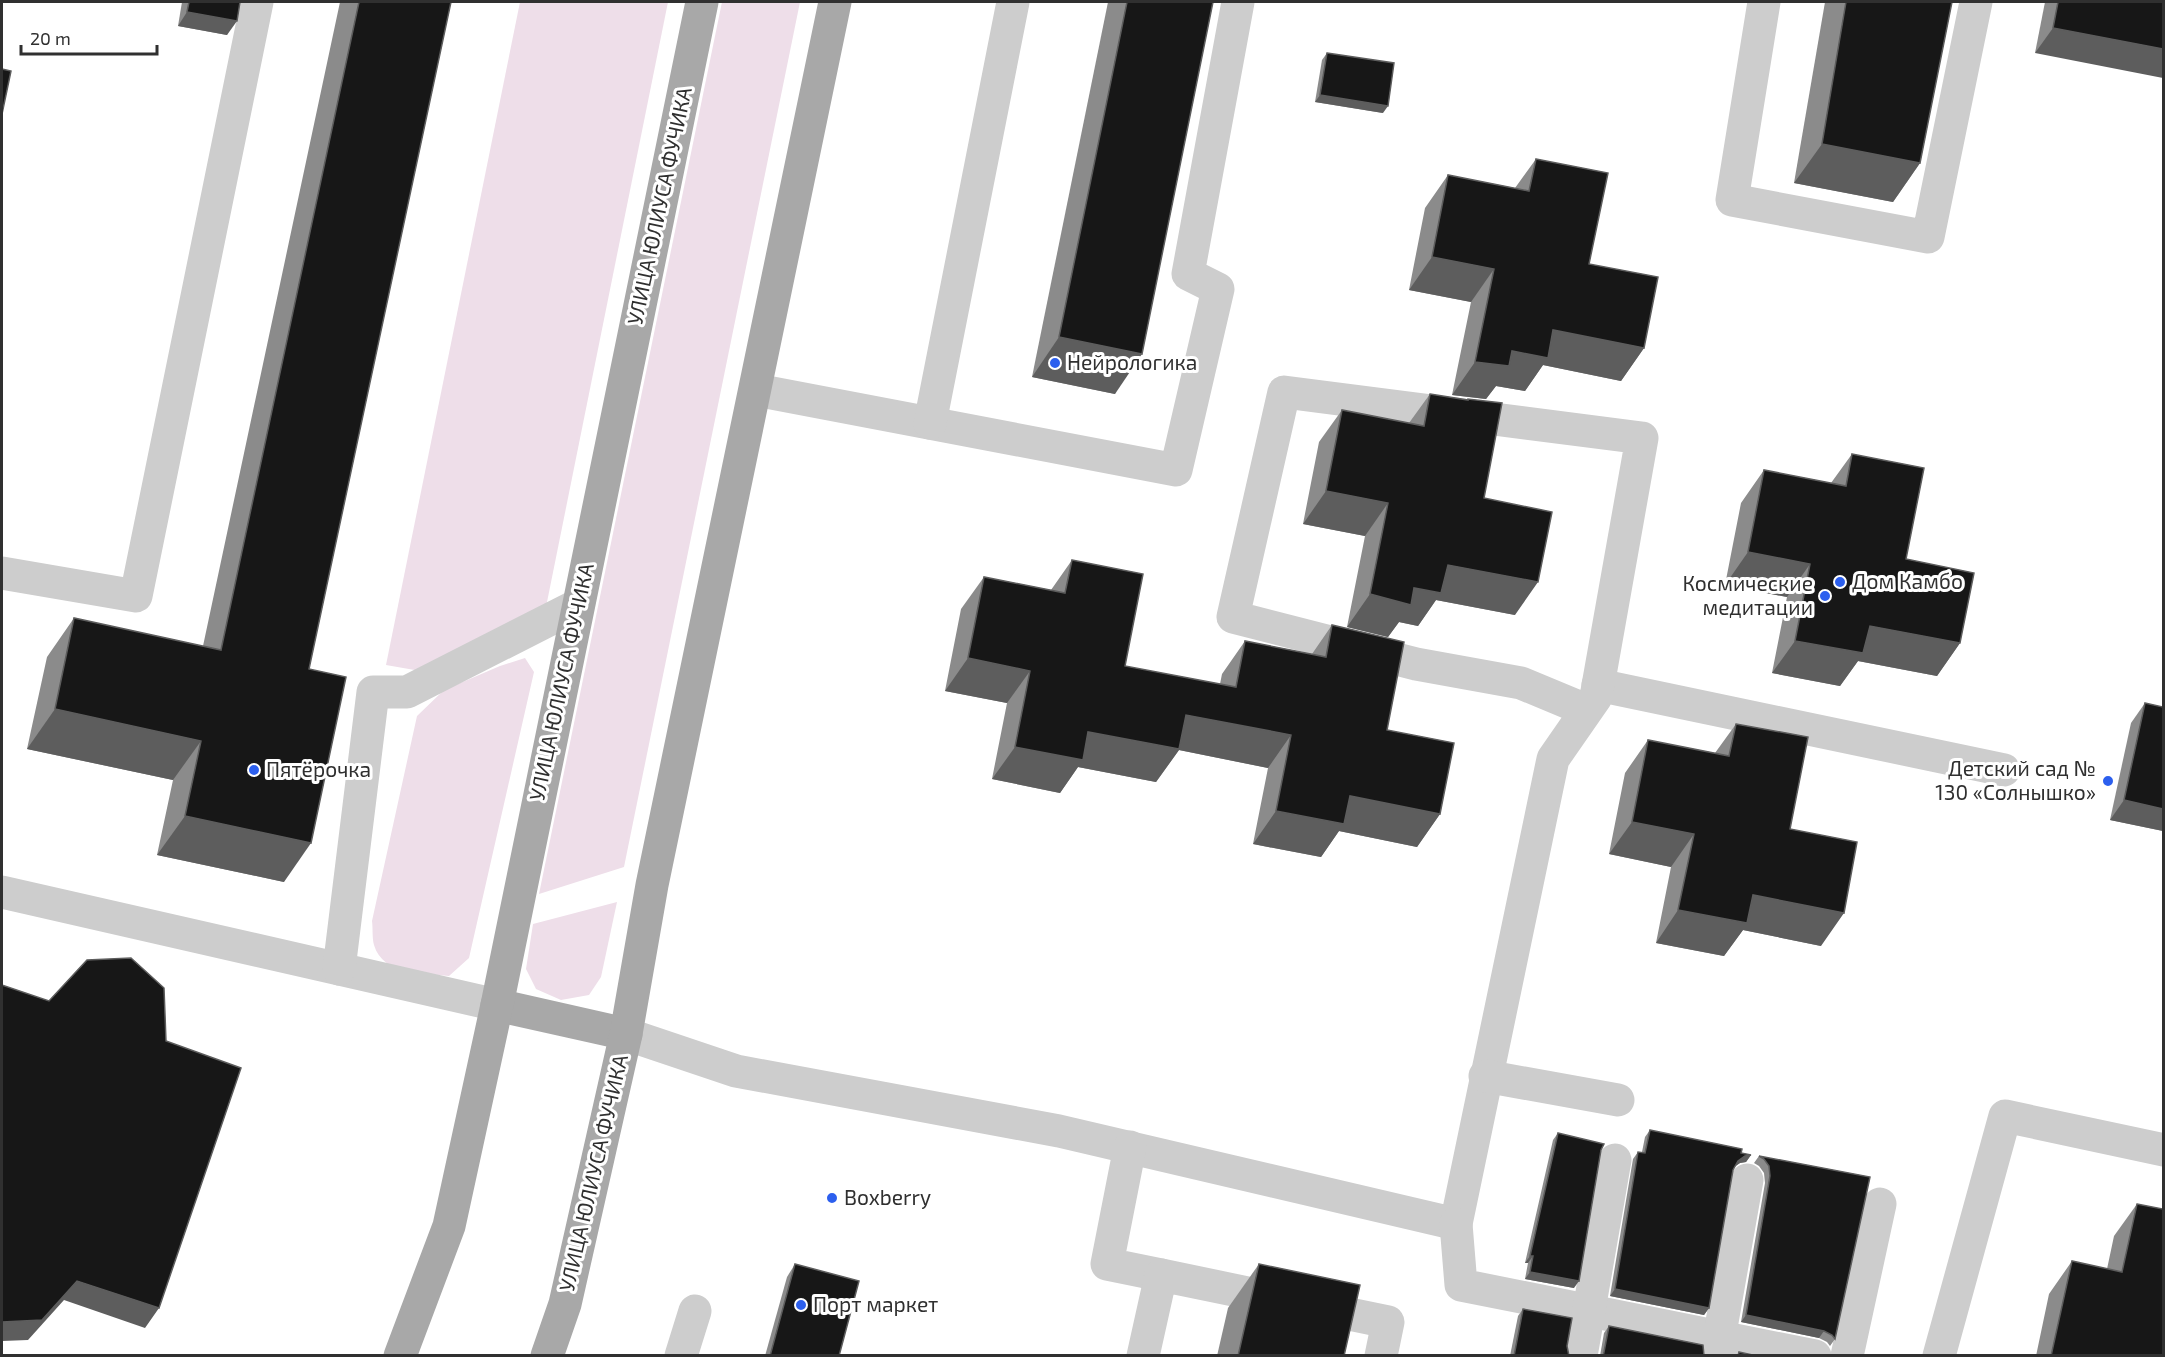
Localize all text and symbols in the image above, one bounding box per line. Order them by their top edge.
scale bar [21,18,158,56]
text: 20 m [30,27,71,49]
street label: УЛИЦА ЮЛИУСА ФУЧИКА [621,85,696,327]
place label: Нейрологика [1067,349,1197,374]
marker: Нейрологика [1048,356,1062,370]
street label: УЛИЦА ЮЛИУСА ФУЧИКА [523,561,598,803]
place label: Дом Камбо [1852,568,1963,593]
place label: Космические медитации [1682,570,1813,619]
marker: Дом Камбо [1833,575,1847,589]
marker: Космические медитации [1818,589,1832,603]
place label: Детский сад № 130 «Солнышко» [1935,755,2096,804]
place label: Пятёрочка [266,756,371,781]
marker: Пятёрочка [247,763,261,777]
marker: Детский сад № 130 «Солнышко» [2101,774,2115,788]
street label: УЛИЦА ЮЛИУСА ФУЧИКА [553,1052,632,1294]
place label: Boxberry [844,1184,931,1209]
marker: Boxberry [825,1191,839,1205]
place label: Порт маркет [813,1291,938,1316]
marker: Порт маркет [794,1298,808,1312]

